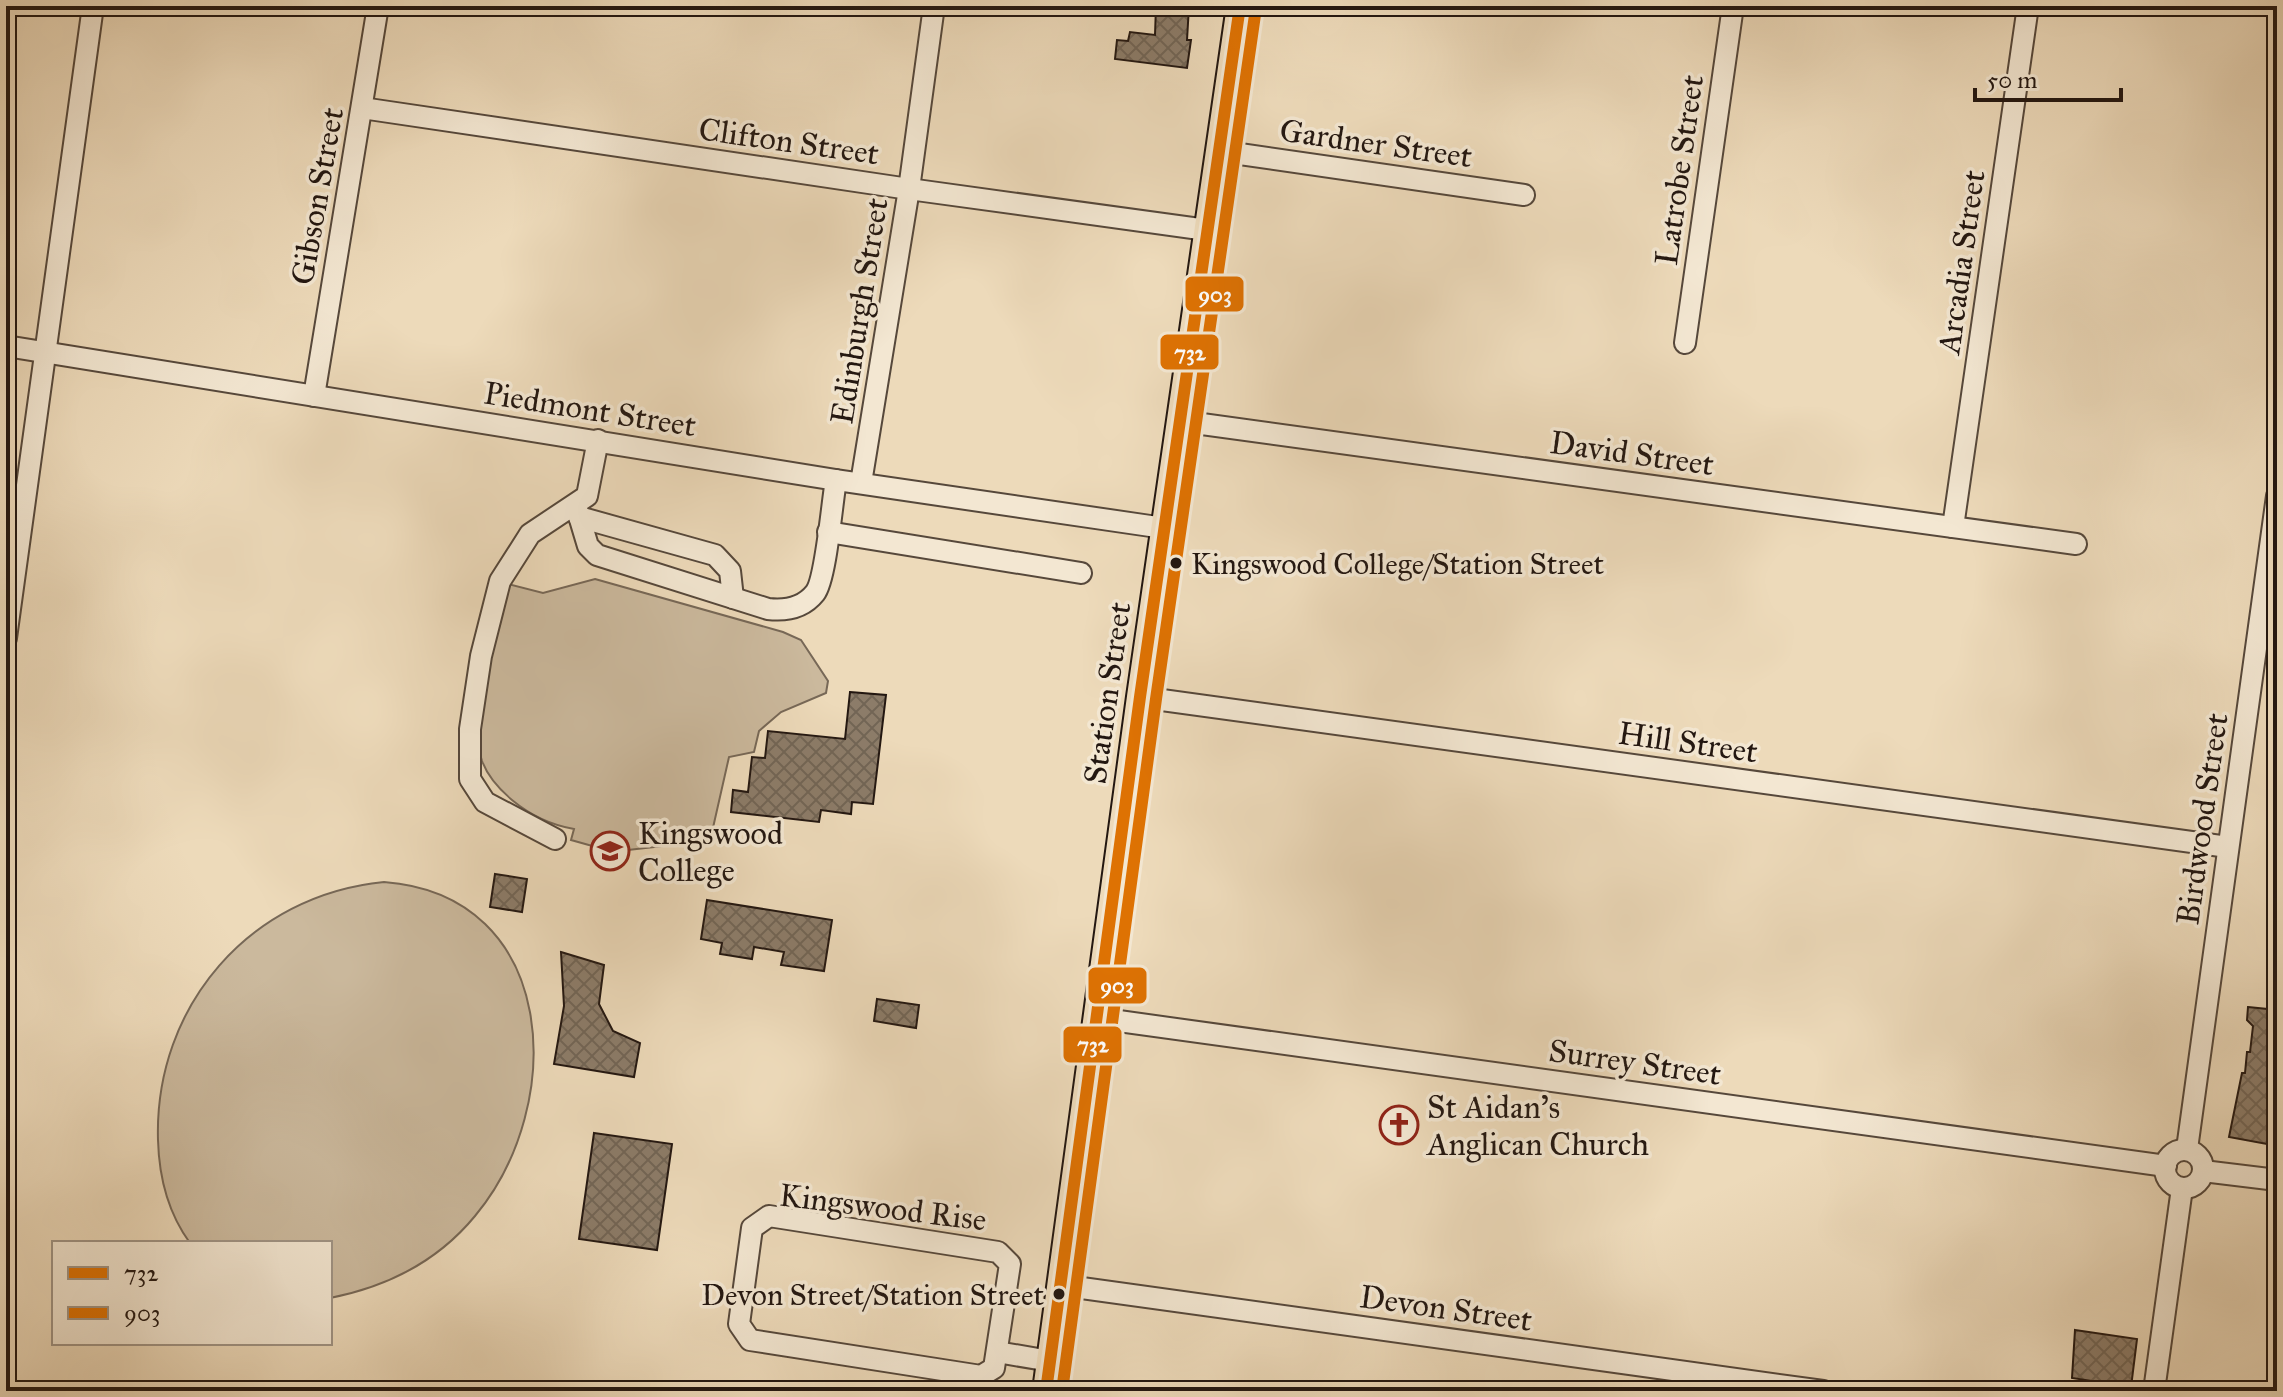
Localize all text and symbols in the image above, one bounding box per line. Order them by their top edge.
scale bar [1975,52,2121,102]
text: 50 m [1987,65,2037,95]
street label: Latrobe Street [1647,72,1712,268]
street label: Gibson Street [283,104,352,288]
street label: Clifton Street [696,110,881,173]
street label: Gardner Street [1277,111,1475,176]
street label: Arcadia Street [1929,168,1994,358]
street label: Edinburgh Street [822,195,897,427]
line badge: 903 [1184,275,1245,313]
text: 903 [1198,281,1232,308]
line badge: 732 [1159,333,1220,371]
text: 732 [1174,339,1207,366]
street label: Piedmont Street [481,373,699,446]
street label: David Street [1547,423,1716,484]
place label: Kingswood College/Station Street [1191,546,1604,582]
marker: Kingswood College/Station Street [1168,555,1184,571]
street label: Station Street [1075,600,1140,787]
street label: Birdwood Street [2168,711,2237,928]
street label: Hill Street [1616,713,1760,772]
place label: Kingswood College [638,814,783,890]
school or university icon: Kingswood College [589,830,631,872]
line badge: 903 [1087,966,1148,1005]
text: 903 [1100,972,1134,999]
line badge: 732 [1062,1025,1123,1064]
text: 732 [1077,1031,1110,1058]
street label: Surrey Street [1546,1031,1724,1094]
place label: St Aidan's Anglican Church [1425,1088,1649,1164]
church icon: St Aidan's Anglican Church [1378,1104,1420,1146]
street label: Kingswood Rise [777,1175,989,1240]
legend [52,1241,332,1345]
text: 732 [124,1258,158,1288]
place label: Devon Street/Station Street [701,1277,1044,1313]
street label: Devon Street [1357,1277,1535,1340]
marker: Devon Street/Station Street [1051,1286,1067,1302]
text: 903 [124,1298,160,1328]

